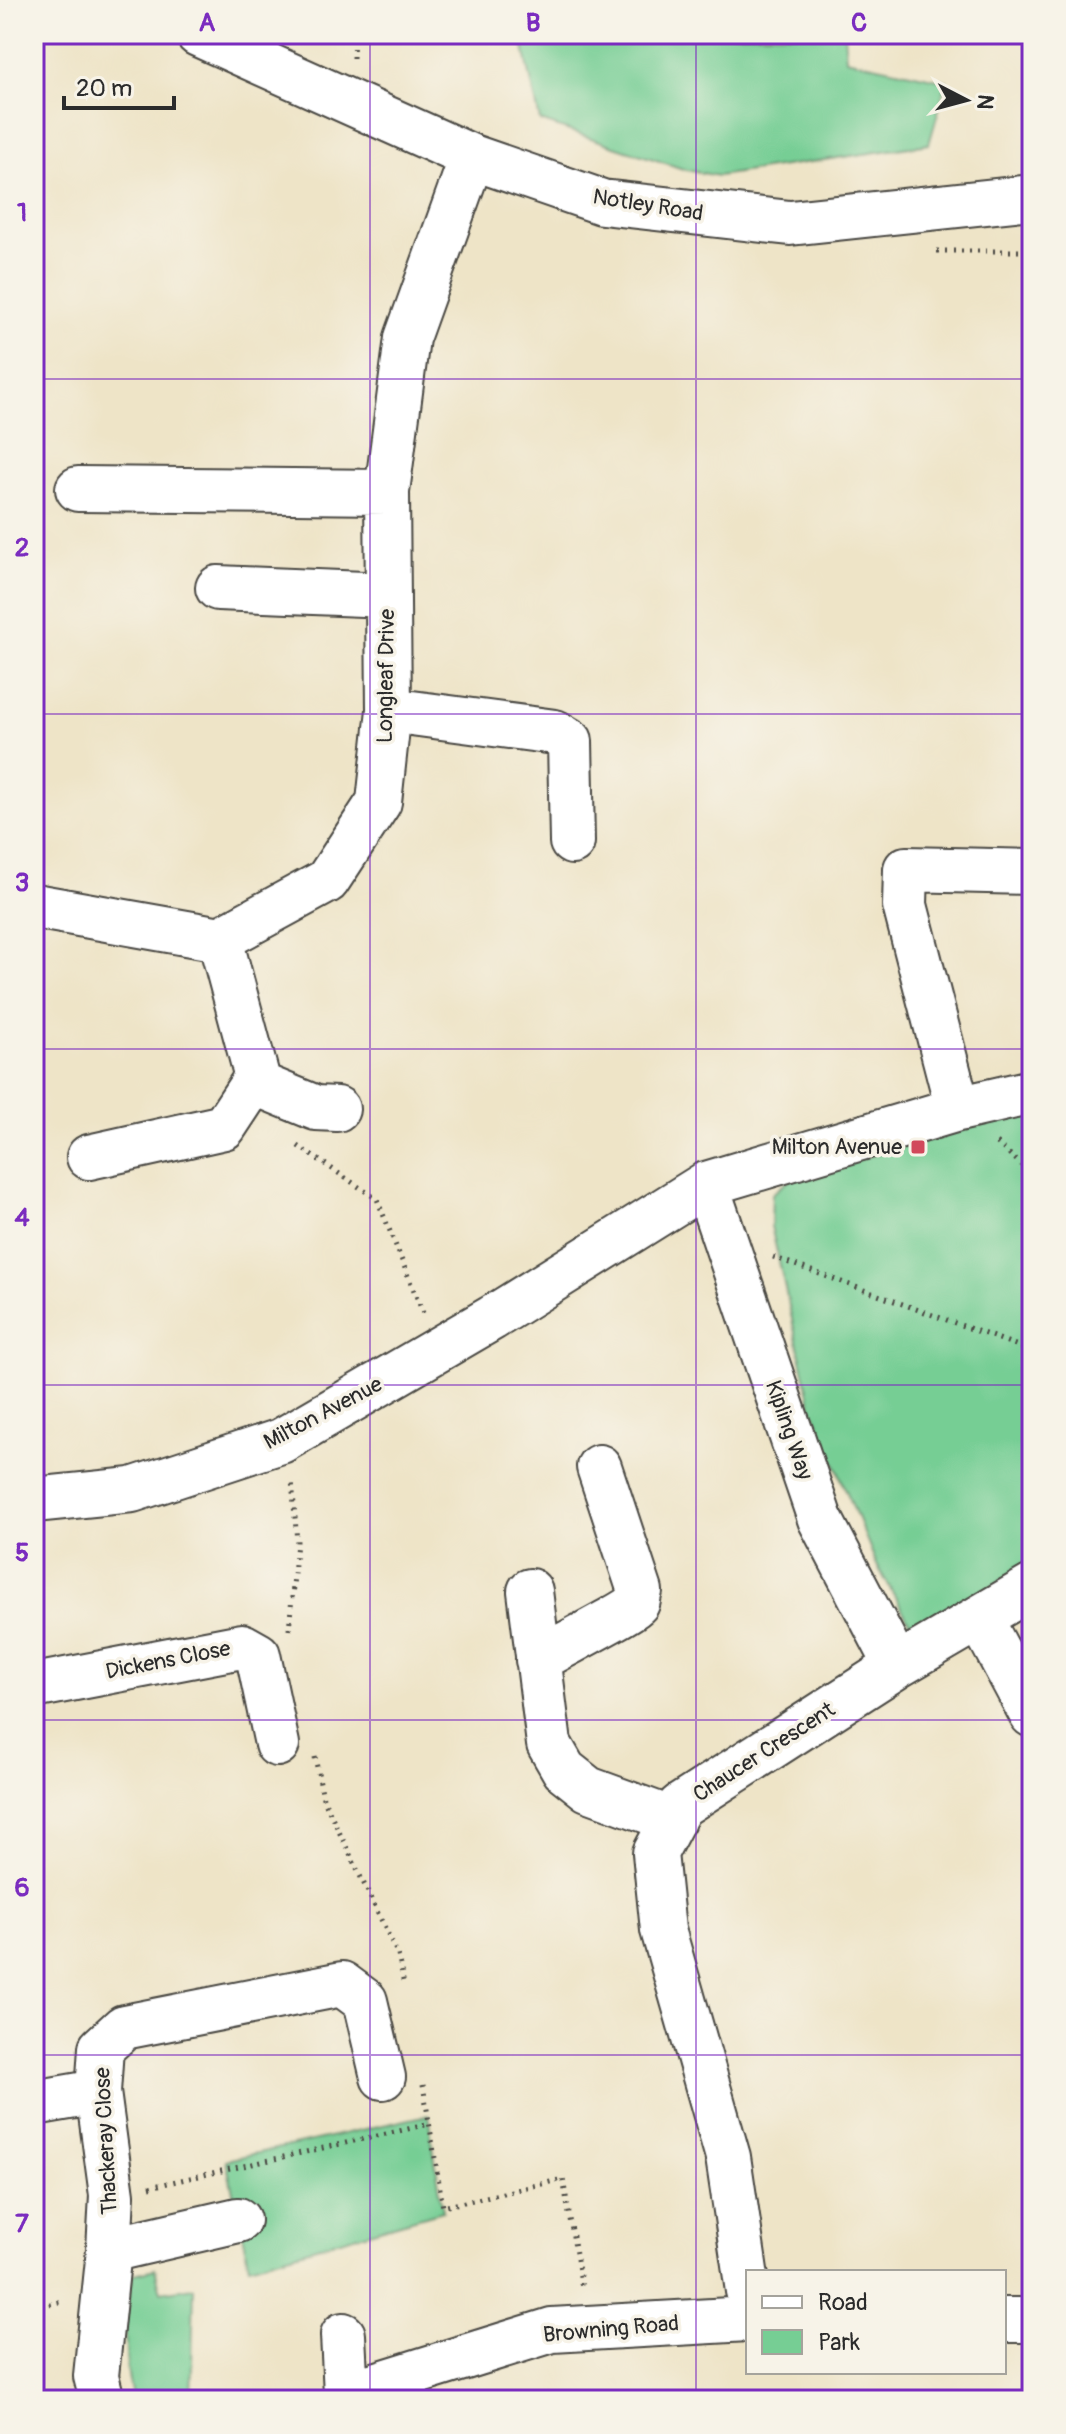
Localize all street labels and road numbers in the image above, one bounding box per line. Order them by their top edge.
street label: Notley Road [591,182,705,228]
street label: Longleaf Drive [371,608,401,743]
street label: Milton Avenue [259,1370,387,1456]
street label: Kipling Way [759,1377,819,1483]
street label: Dickens Close [103,1634,233,1686]
street label: Chaucer Crescent [688,1696,840,1808]
street label: Thackeray Close [88,2066,124,2215]
street label: Browning Road [542,2309,680,2349]

